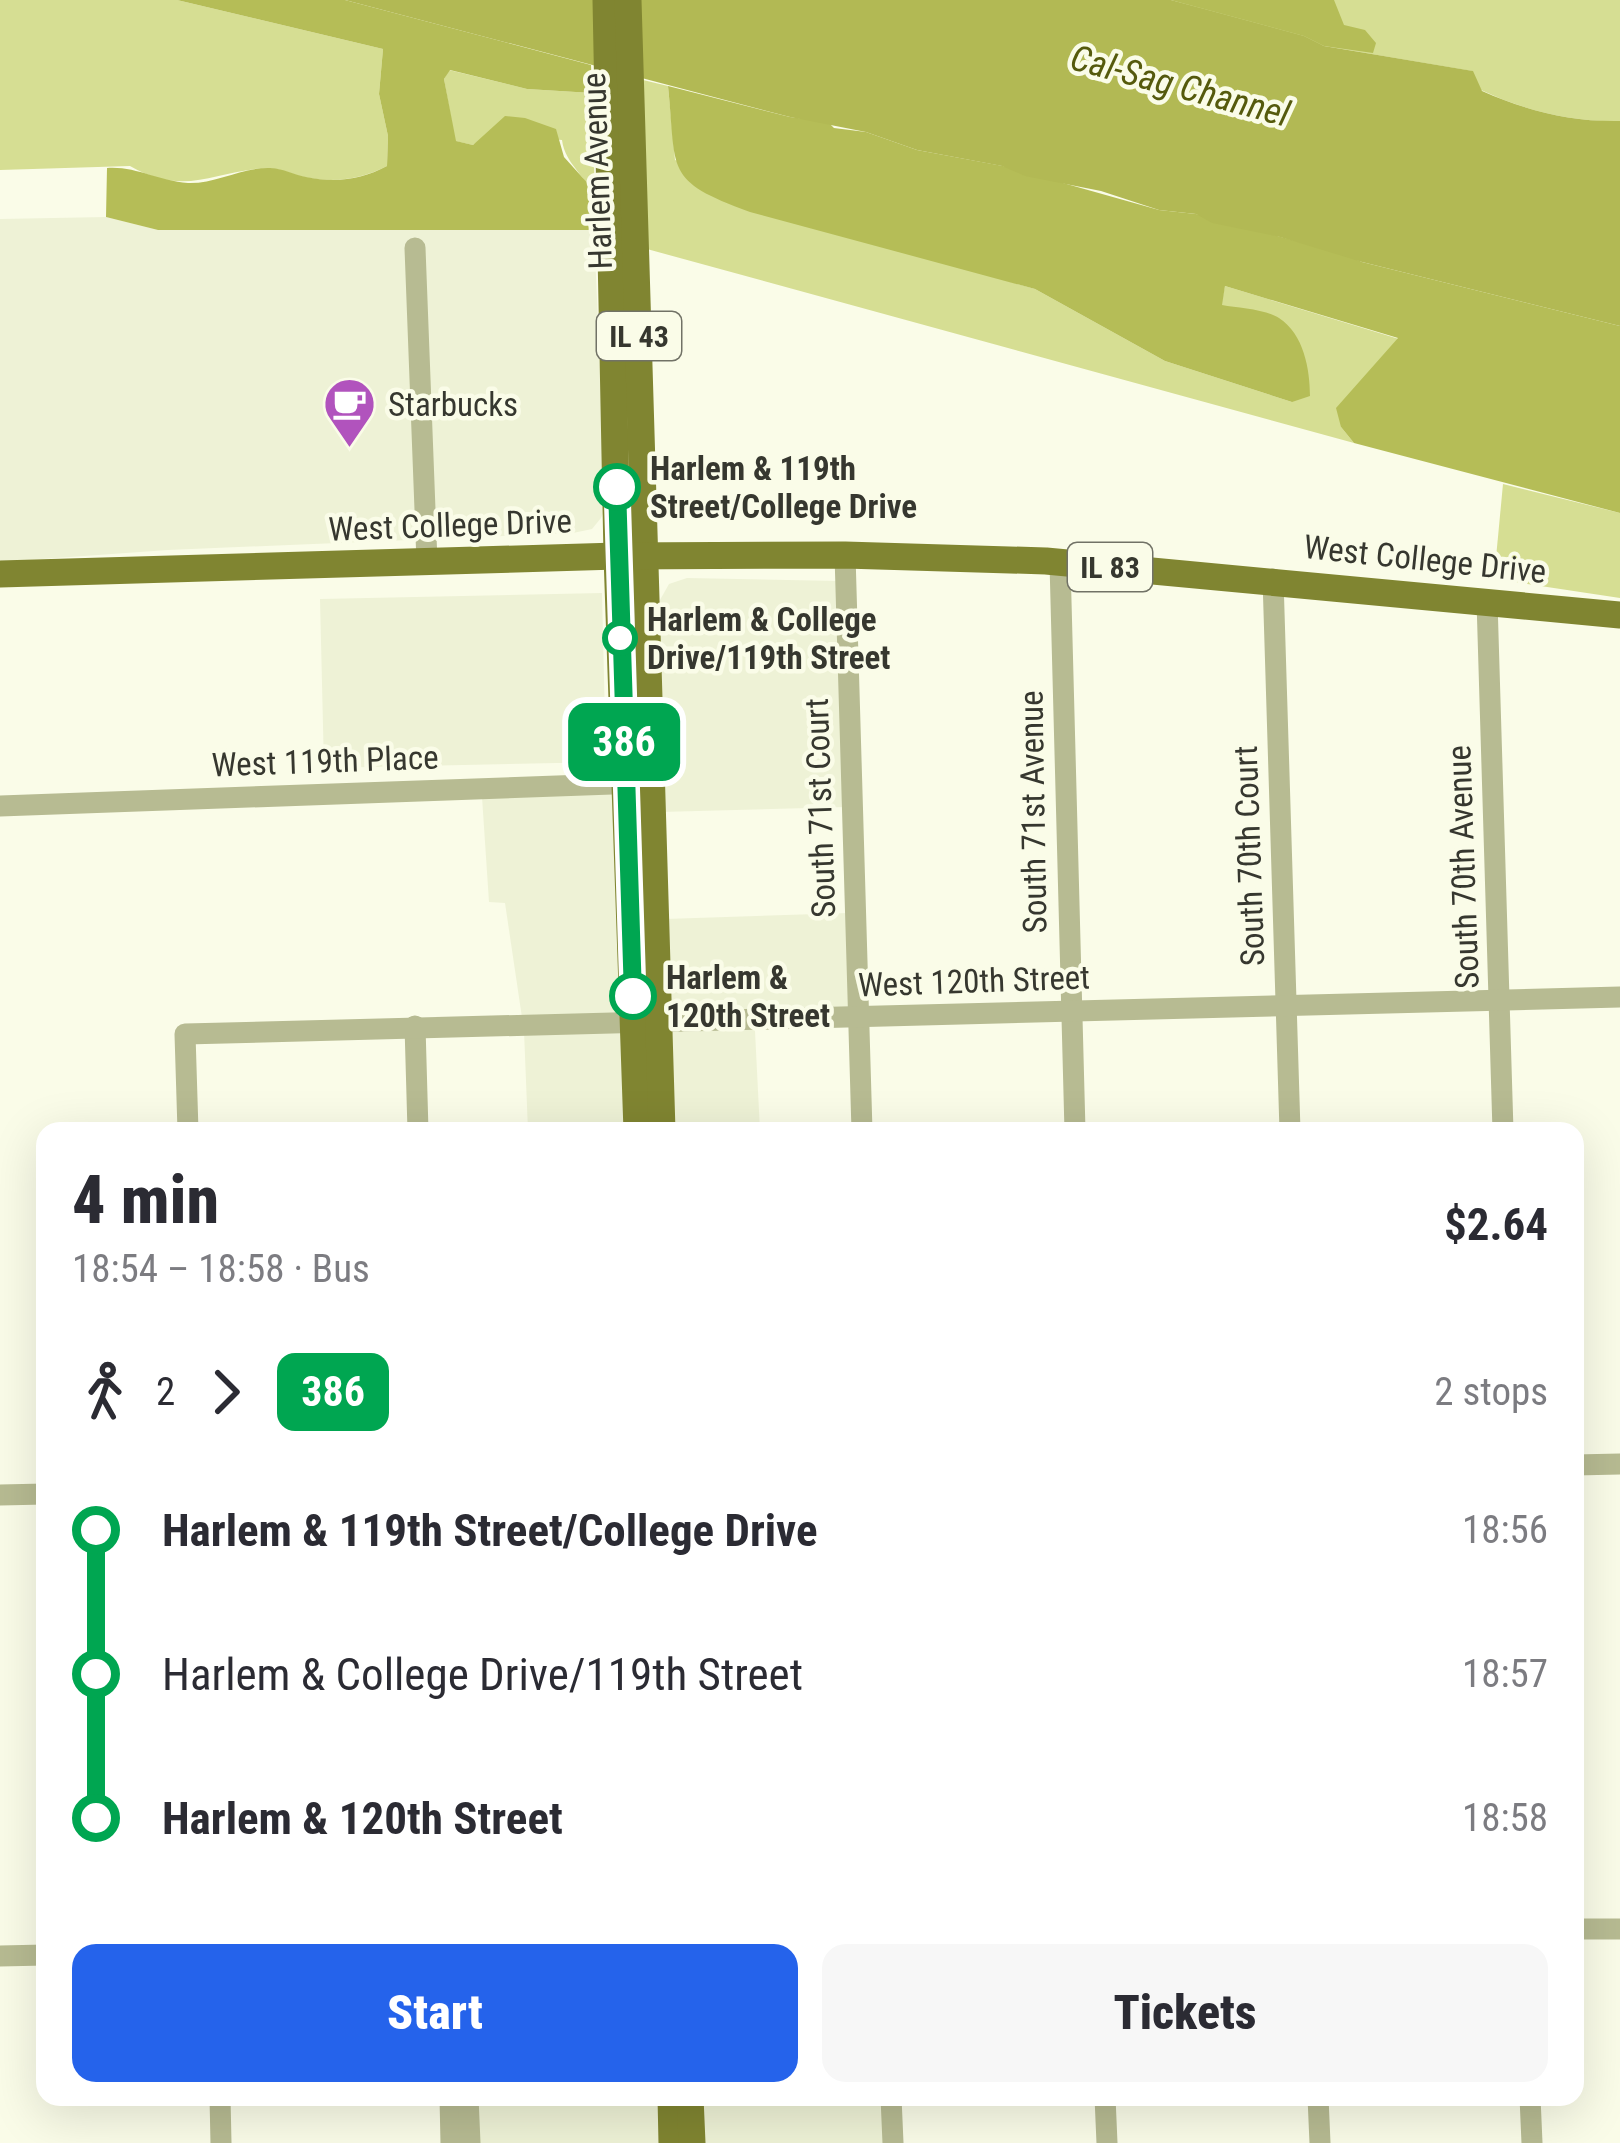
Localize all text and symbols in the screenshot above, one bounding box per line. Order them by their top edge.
water label: Cal-Sag Channel [1066,37,1295,136]
street label: Harlem Avenue [574,72,620,270]
road number: IL 43 [597,312,681,360]
cafe icon: Starbucks [321,376,377,450]
place label: Starbucks [388,385,518,424]
place label: Harlem & 119th Street/College Drive [650,449,917,526]
marker: Harlem & 119th Street/College Drive [595,465,639,509]
street label: West College Drive [328,501,572,549]
street label: West College Drive [1302,527,1548,591]
road number: IL 83 [1068,543,1152,591]
place label: Harlem & College Drive/119th Street [647,600,890,677]
marker: Harlem & College Drive/119th Street [604,622,636,654]
street label: South 71st Avenue [1011,690,1055,934]
street label: South 71st Court [797,698,843,918]
line badge: 386 [555,703,693,781]
text: 386 [592,717,656,766]
street label: West 119th Place [211,738,439,784]
street label: South 70th Court [1226,745,1272,967]
street label: South 70th Avenue [1439,745,1487,989]
street label: West 120th Street [857,957,1091,1005]
place label: Harlem & 120th Street [666,958,830,1035]
marker: Harlem & 120th Street [611,974,655,1018]
text: 4 min [72,1162,219,1239]
text: $2.64 [1444,1198,1548,1251]
text: 18:54 – 18:58 · Bus [72,1246,370,1292]
icon: walk [72,1359,138,1425]
icon: forward [193,1359,259,1425]
text: 386 [301,1367,365,1416]
text: 2 [156,1369,175,1415]
text: 2 stops [1434,1369,1548,1415]
text: Harlem & 119th Street/College Drive [162,1504,818,1557]
text: 18:56 [1462,1507,1548,1553]
text: Harlem & College Drive/119th Street [162,1648,803,1701]
text: 18:57 [1462,1651,1548,1697]
text: Harlem & 120th Street [162,1792,563,1845]
text: 18:58 [1462,1795,1548,1841]
button: Start [72,1944,798,2082]
button: Tickets [822,1944,1548,2082]

